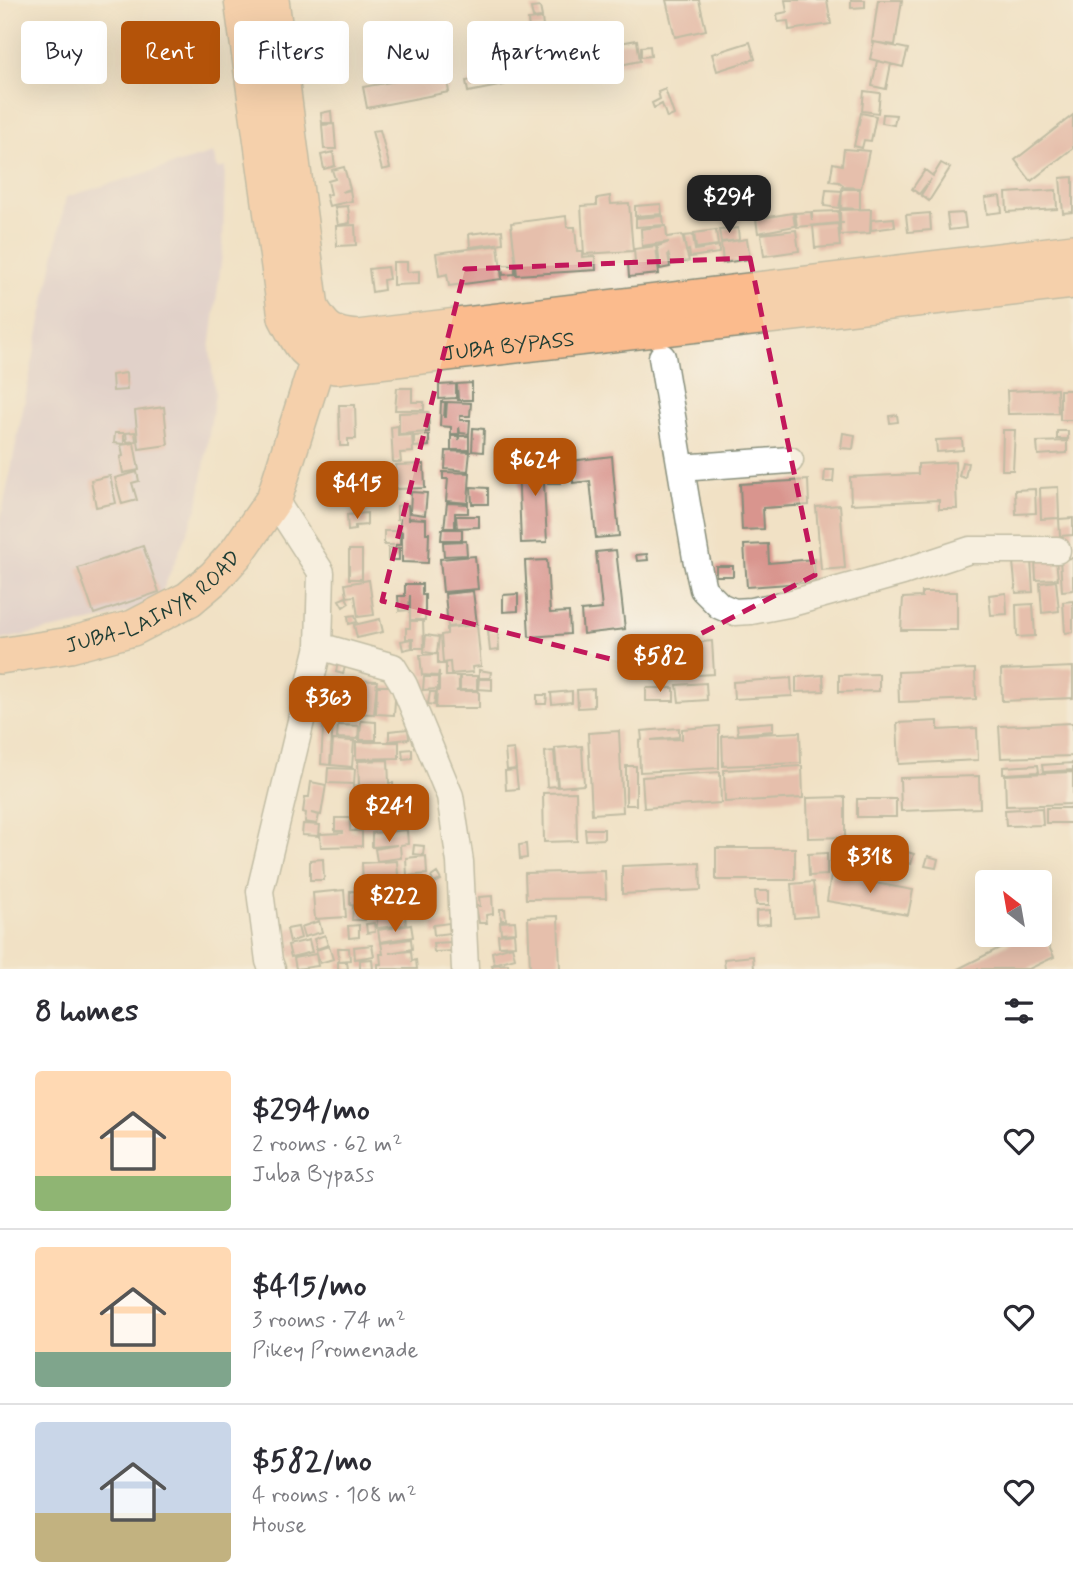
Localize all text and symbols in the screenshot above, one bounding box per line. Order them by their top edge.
chip: Buy [21,21,107,84]
chip: Rent [121,21,220,84]
chip: Filters [234,21,349,84]
chip: New [363,21,453,84]
chip: Apartment [467,21,624,84]
pin: $294 [688,176,770,235]
text: $294 [703,183,755,213]
street label: JUBA BYPASS [442,326,576,368]
pin: $624 [494,438,576,498]
text: $624 [509,446,561,476]
pin: $415 [316,462,398,521]
text: $415 [332,469,382,499]
street label: JUBA-LAINYA ROAD [63,545,247,661]
pin: $582 [619,634,701,694]
text: $582 [633,642,687,672]
pin: $363 [287,676,369,736]
text: $363 [305,684,351,714]
pin: $241 [348,784,430,844]
text: $241 [365,792,413,822]
pin: $318 [829,836,911,895]
text: $318 [847,843,893,873]
north arrow [975,870,1052,947]
map controls [975,870,1052,947]
pin: $222 [354,874,436,934]
text: $222 [370,882,420,912]
text: 8 homes [35,992,138,1031]
icon: filters [1000,992,1038,1030]
text: $294/mo [252,1091,370,1130]
icon: home [91,1099,175,1183]
icon: heart [1000,1122,1038,1160]
text: 2 rooms · 62 m² [252,1130,403,1160]
text: Juba Bypass [252,1160,374,1190]
text: $415/mo [252,1267,366,1306]
icon: home [91,1275,175,1359]
icon: heart [1000,1298,1038,1336]
text: 3 rooms · 74 m² [252,1306,406,1336]
text: Pikey Promenade [252,1336,418,1366]
text: $582/mo [252,1442,372,1481]
icon: home [91,1450,175,1534]
icon: heart [1000,1473,1038,1511]
text: 4 rooms · 108 m² [252,1481,417,1511]
text: House [252,1511,306,1541]

